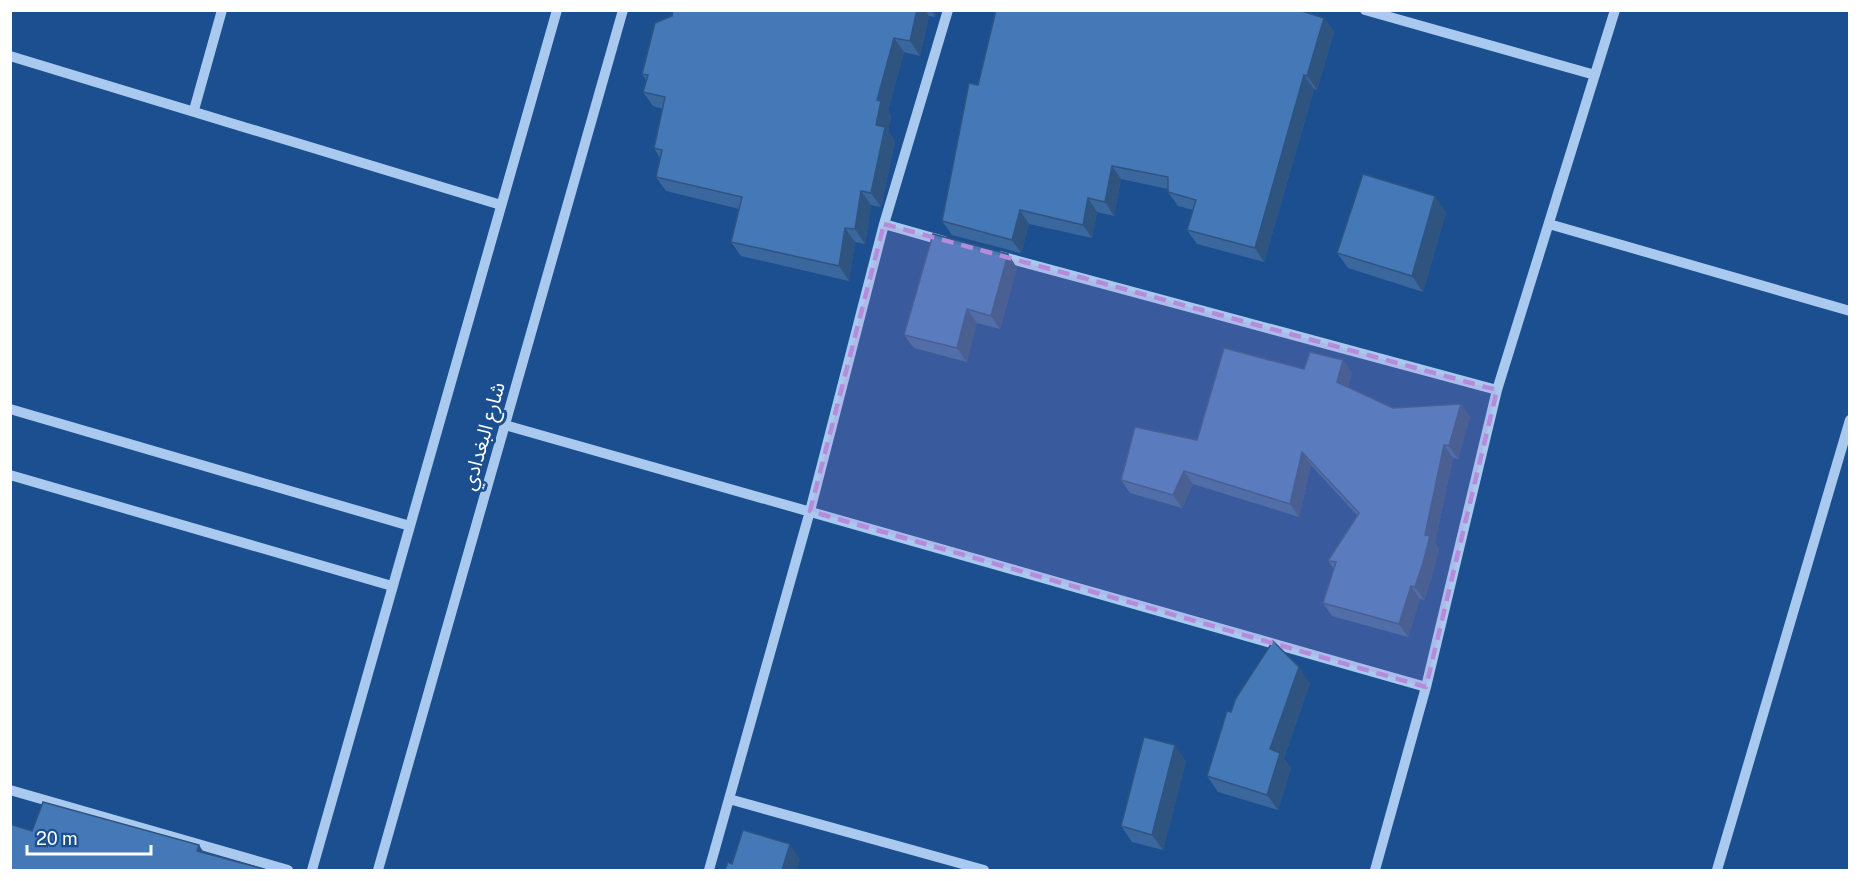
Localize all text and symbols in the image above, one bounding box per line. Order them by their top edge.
street label: شارع البغدادي [456,379,513,494]
scale bar [27,818,152,856]
text: 20 m [36,828,78,849]

